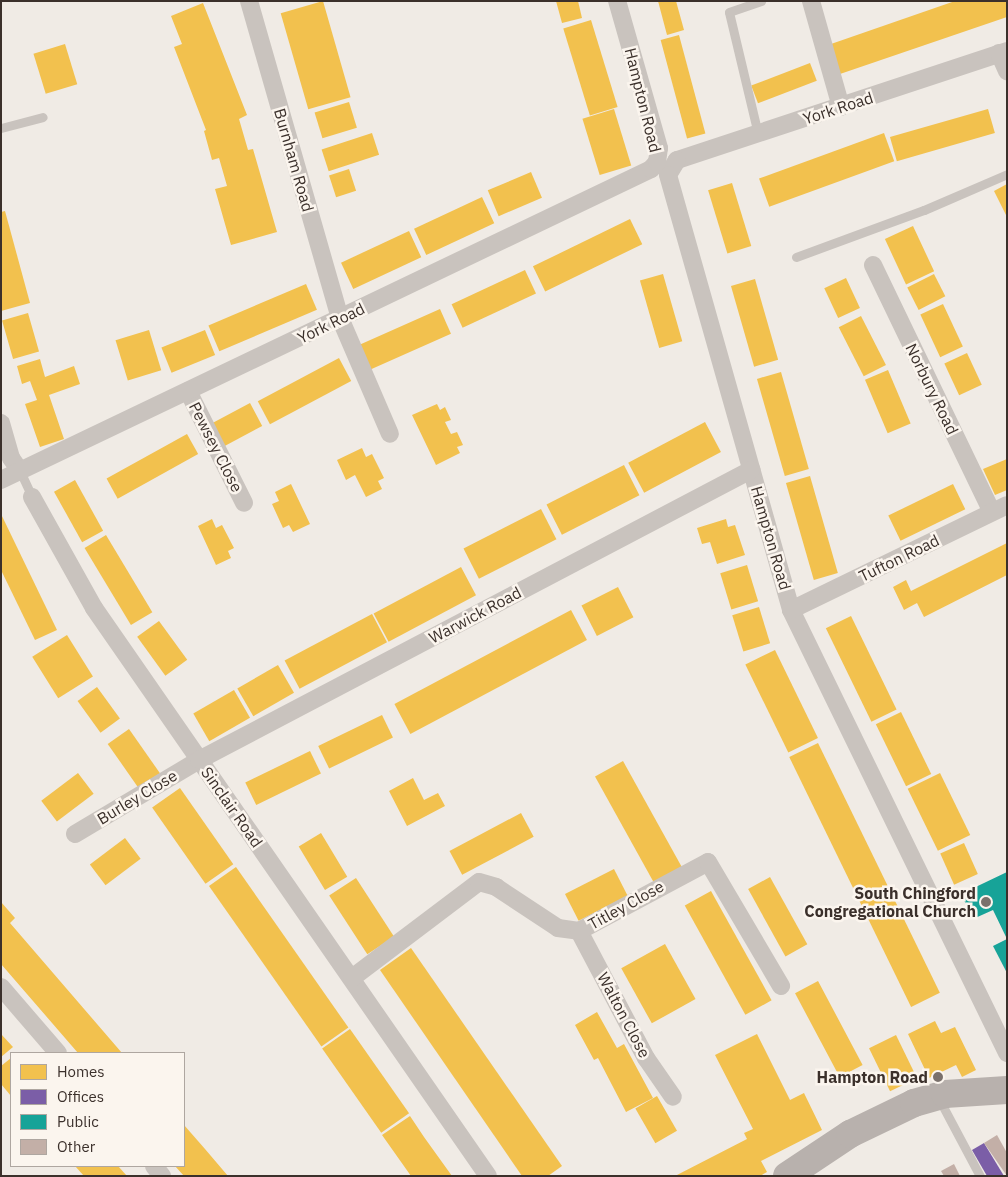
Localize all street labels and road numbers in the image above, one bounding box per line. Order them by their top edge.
street label: Hampton Road [621,46,665,154]
street label: York Road [801,88,875,128]
street label: Burnham Road [270,106,318,214]
street label: York Road [294,298,368,348]
street label: Norbury Road [902,340,962,438]
street label: Pewsey Close [185,399,247,495]
street label: Hampton Road [747,484,795,592]
street label: Tufton Road [856,530,942,586]
street label: Warwick Road [425,583,525,647]
street label: Sinclair Road [197,763,267,851]
street label: Burley Close [93,766,181,828]
street label: Titley Close [585,876,667,934]
street label: Walton Close [593,969,655,1061]

